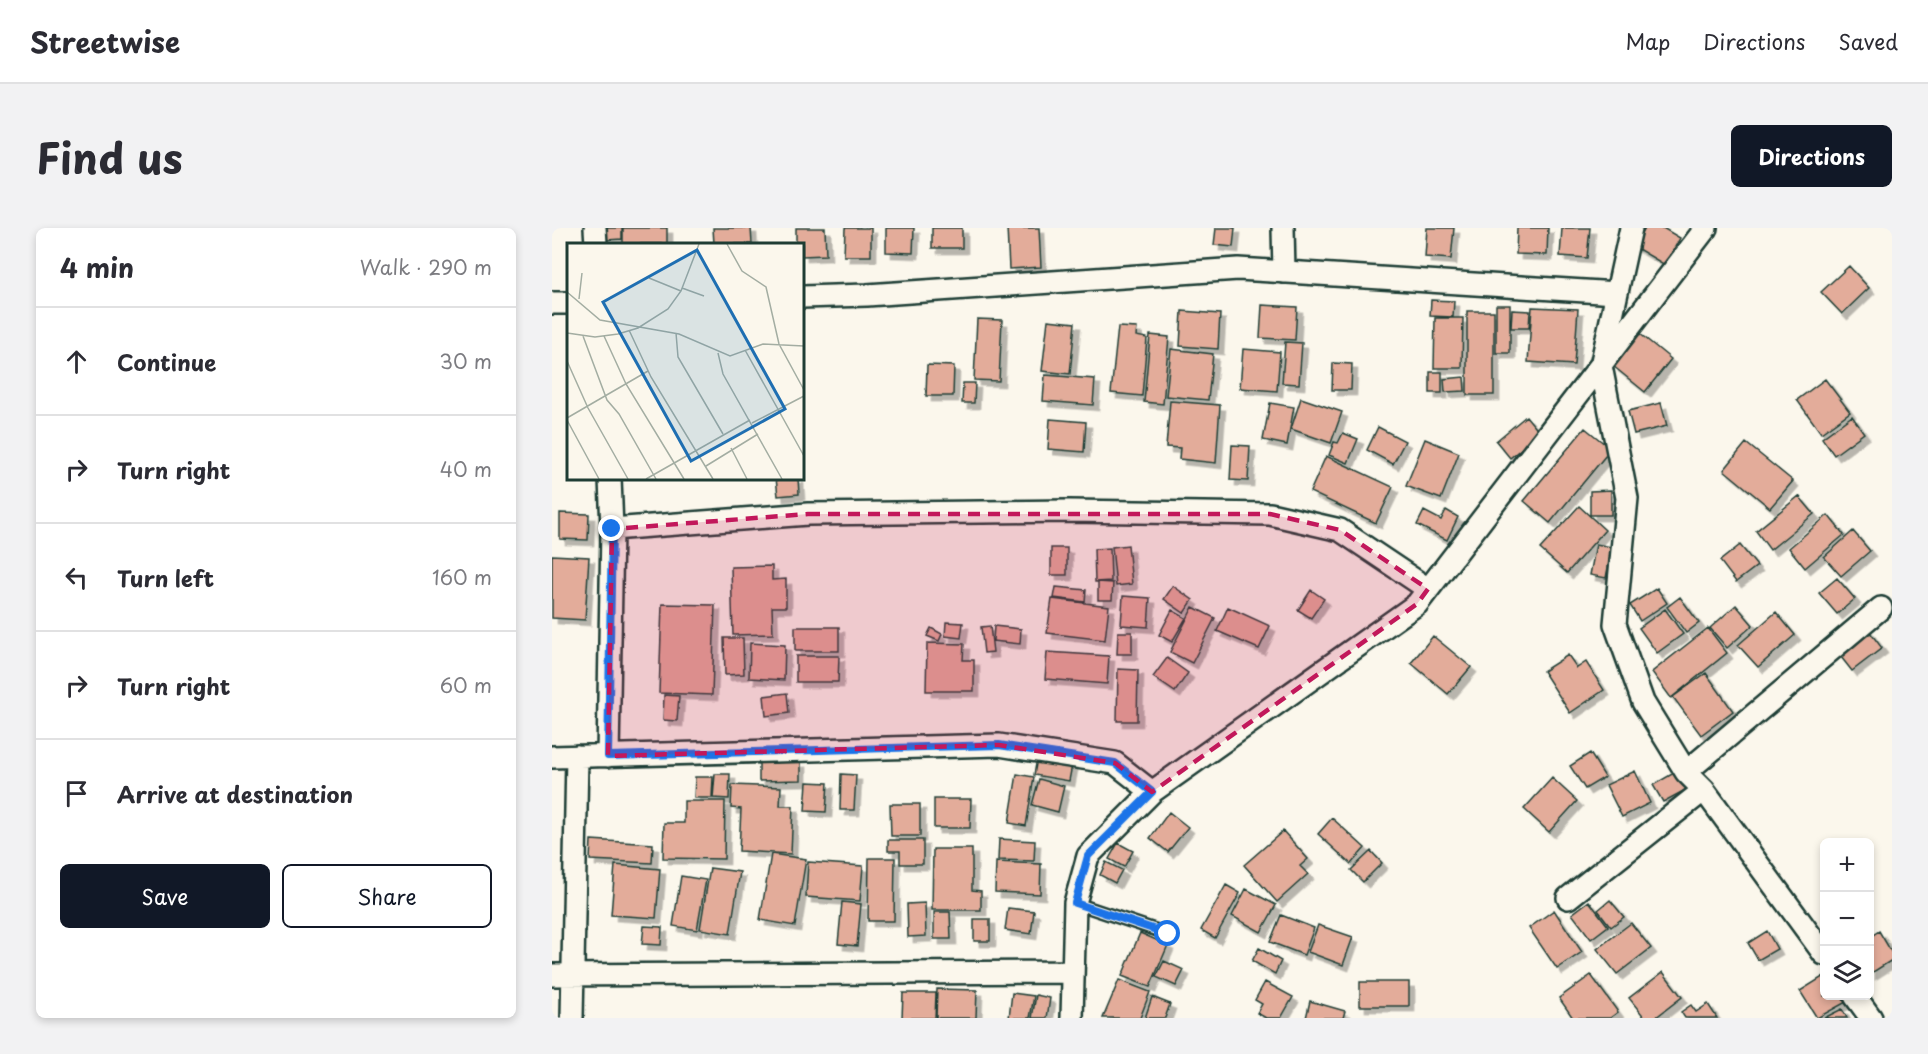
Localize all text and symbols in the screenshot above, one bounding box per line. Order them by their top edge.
text: Streetwise [30,20,180,63]
text: Map [1625,25,1670,57]
text: Directions [1703,25,1805,57]
text: Saved [1838,25,1898,57]
text: Find us [36,125,183,188]
button: Directions [1731,125,1892,187]
inset map [567,243,804,480]
text: 4 min [60,248,134,287]
text: Walk · 290 m [360,252,492,282]
icon: ahead [60,345,93,378]
text: Continue [117,345,216,378]
text: 30 m [439,346,492,376]
icon: right [60,453,93,486]
text: Turn right [117,453,230,486]
text: 40 m [440,454,492,484]
route end [598,515,624,541]
icon: left [60,561,93,594]
text: Turn left [117,561,214,594]
text: 160 m [432,562,492,592]
icon: right [60,669,93,702]
text: Turn right [117,669,230,702]
text: 60 m [440,670,492,700]
icon: arrive [60,777,93,810]
text: Arrive at destination [117,777,353,810]
map controls [1820,838,1874,1000]
button: + [1820,838,1874,892]
button: Save [60,864,270,928]
button: Share [282,864,492,928]
button: − [1820,892,1874,946]
route start [1154,920,1180,946]
button: layers [1820,946,1874,1000]

